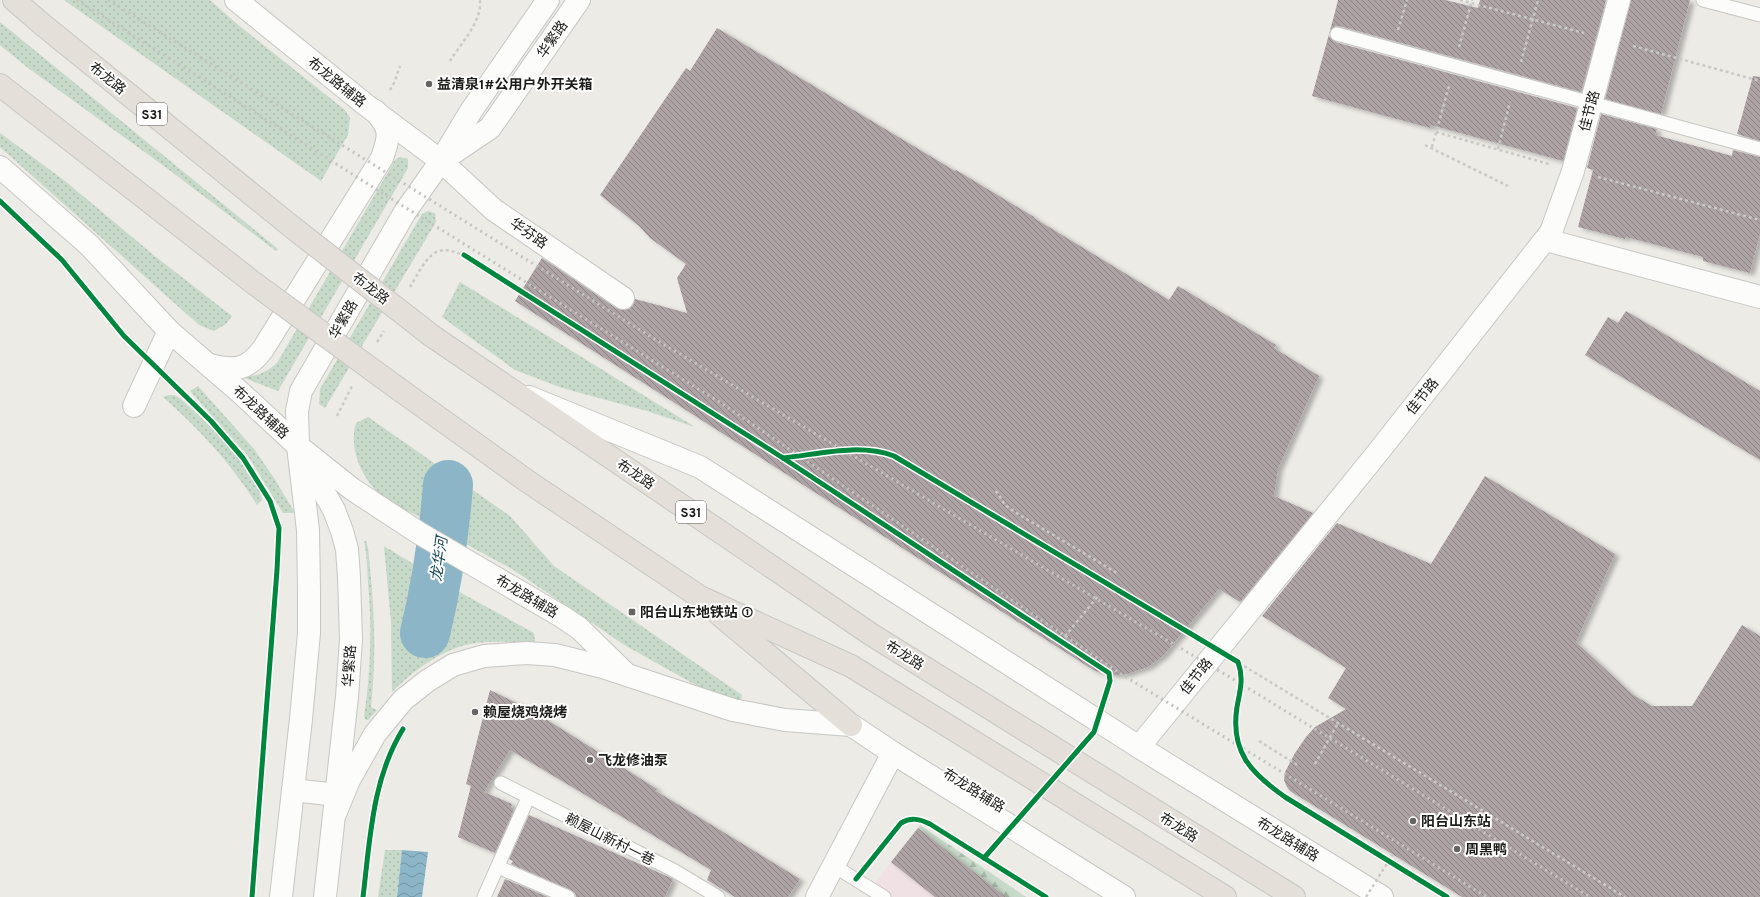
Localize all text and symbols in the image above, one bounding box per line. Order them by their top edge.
street label: 华繁路 [533,17,572,62]
street label: 布龙路辅路 [304,54,369,112]
street label: 布龙路 [85,59,129,99]
place label: 益清泉1#公用户外开关箱 [437,76,592,94]
marker: 益清泉1#公用户外开关箱 [424,79,434,89]
street label: 佳节路 [1577,89,1604,134]
road number: S31 [137,103,167,125]
street label: 华芬路 [506,214,551,253]
street label: 布龙路 [348,269,392,309]
street label: 华繁路 [326,297,362,342]
street label: 佳节路 [1403,375,1443,419]
street label: 布龙路辅路 [229,382,292,443]
street label: 布龙路 [613,456,658,494]
road number: S31 [676,501,706,523]
water label: 龙华河 [428,533,453,583]
street label: 布龙路辅路 [492,571,561,623]
place label: 阳台山东地铁站 ① [640,604,753,622]
marker: 阳台山东地铁站 ① [627,607,637,617]
street label: 布龙路 [882,637,927,675]
street label: 华繁路 [340,644,360,688]
street label: 佳节路 [1177,655,1217,699]
place label: 赖屋烧鸡烧烤 [483,704,567,722]
marker: 赖屋烧鸡烧烤 [470,707,480,717]
place label: 飞龙修油泵 [598,752,668,770]
marker: 飞龙修油泵 [585,755,595,765]
street label: 布龙路辅路 [939,765,1008,817]
street label: 布龙路 [1156,809,1201,847]
street label: 赖屋山新村一巷 [562,810,657,870]
place label: 阳台山东站 [1421,813,1491,831]
street label: 布龙路辅路 [1253,814,1322,866]
marker: 阳台山东站 [1408,816,1418,826]
place label: 周黑鸭 [1465,842,1507,859]
marker: 周黑鸭 [1452,844,1462,854]

